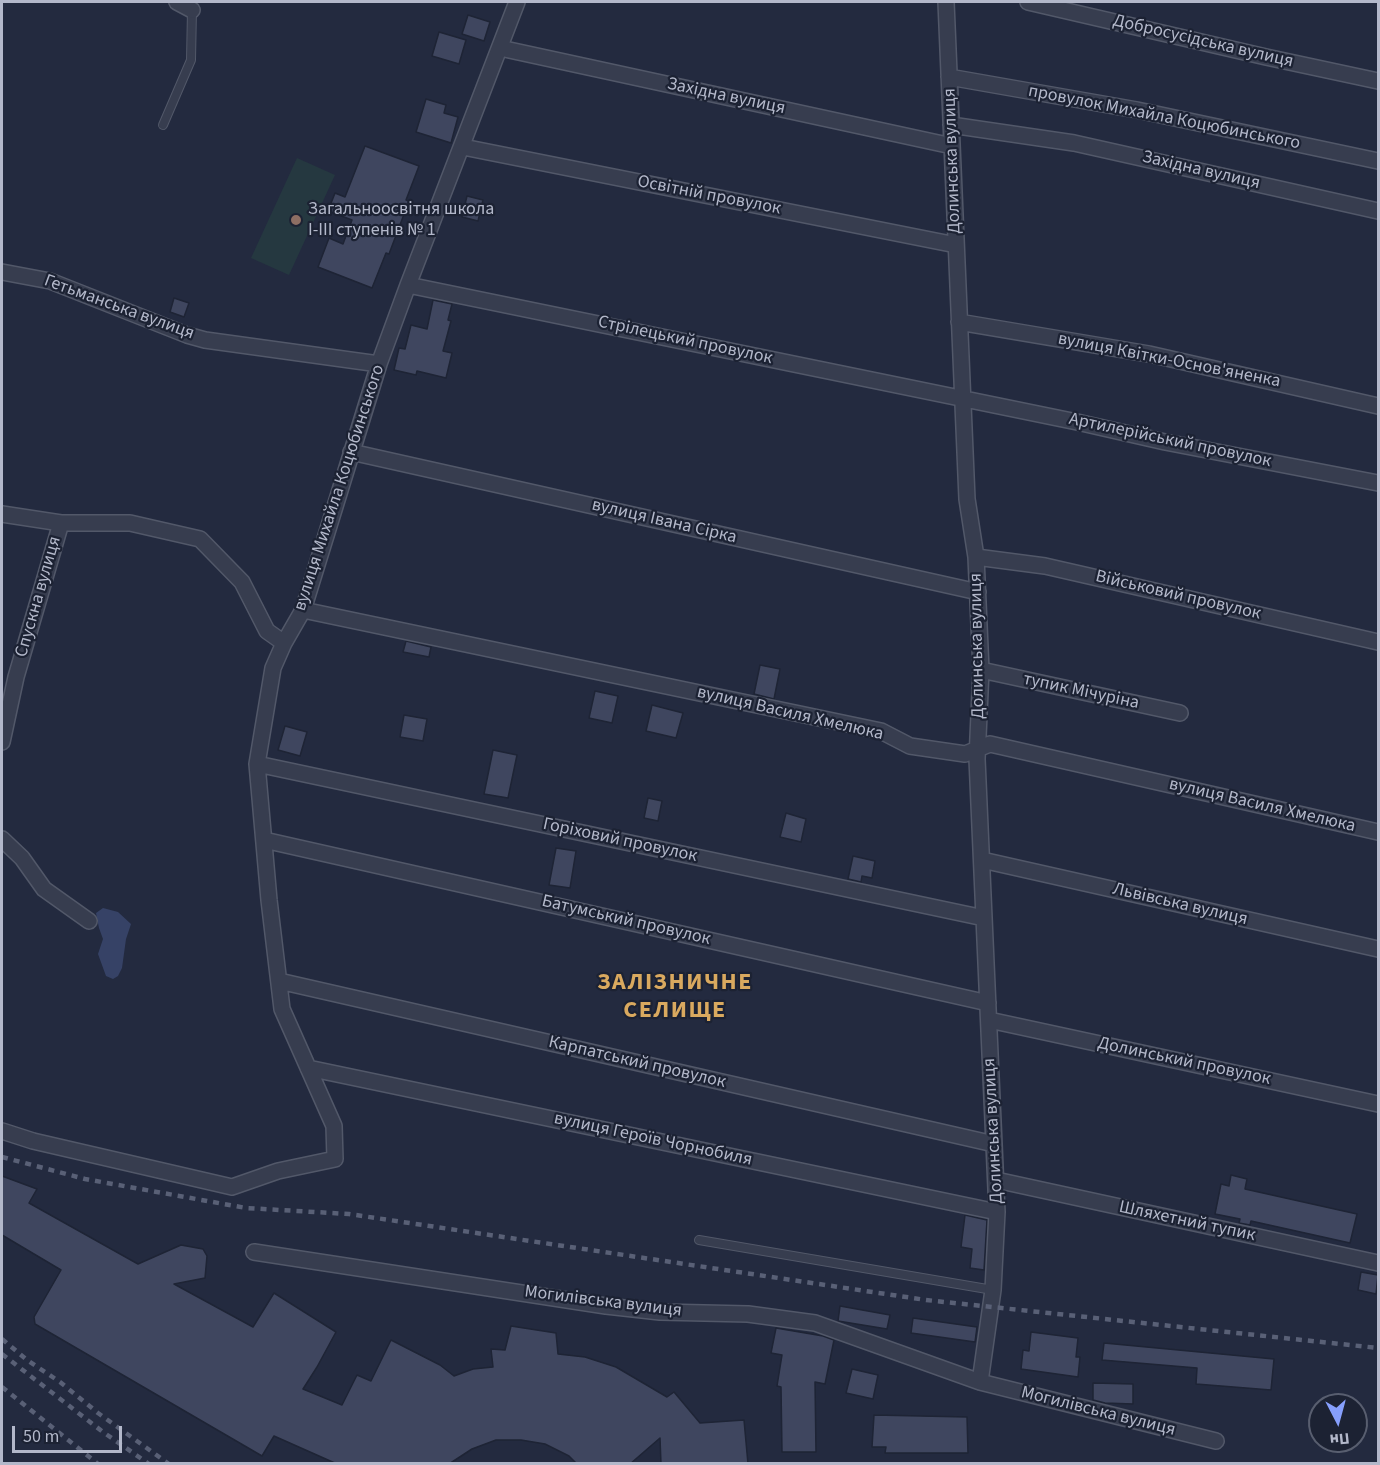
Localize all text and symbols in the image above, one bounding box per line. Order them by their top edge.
street label: Добросусідська вулиця [1111,11,1295,73]
street label: Західна вулиця [665,74,787,120]
street label: провулок Михайла Коцюбинського [1026,81,1302,155]
street label: Долинська вулиця [940,88,966,234]
street label: Західна вулиця [1140,147,1262,195]
street label: Освітній провулок [635,172,783,220]
place label: Загальноосвітня школа І-ІІІ ступенів № 1 [308,199,494,242]
marker: Загальноосвітня школа І-ІІІ ступенів № 1 [289,213,303,227]
street label: Гетьманська вулиця [41,271,197,345]
street label: Стрілецький провулок [596,312,774,370]
street label: вулиця Квітки-Основ'яненка [1056,329,1282,393]
street label: вулиця Михайла Коцюбинського [290,362,390,614]
street label: Артилерійський провулок [1067,409,1273,473]
street label: вулиця Івана Сірка [589,495,739,549]
street label: Спускна вулиця [11,534,67,660]
street label: Військовий провулок [1093,566,1263,626]
street label: Долинська вулиця [966,573,990,719]
street label: тупик Мічуріна [1021,669,1141,715]
street label: вулиця Василя Хмелюка [695,682,885,746]
street label: вулиця Василя Хмелюка [1167,774,1357,838]
street label: Горіховий провулок [541,814,699,868]
street label: Львівська вулиця [1110,879,1250,931]
street label: Батумський провулок [540,891,712,951]
district label: ЗАЛІЗНИЧНЕ СЕЛИЩЕ [597,970,753,1026]
street label: Карпатський провулок [546,1032,728,1094]
street label: Долинський провулок [1095,1033,1273,1091]
street label: Долинська вулиця [979,1058,1009,1204]
street label: вулиця Героїв Чорнобиля [552,1108,754,1172]
street label: Шляхетний тупик [1117,1197,1257,1247]
street label: Могилівська вулиця [523,1282,683,1322]
street label: Могилівська вулиця [1019,1382,1177,1442]
north arrow [1308,1393,1368,1453]
scale bar [15,1414,124,1452]
text: 50 m [23,1424,59,1449]
text: Пн [1329,1427,1351,1451]

